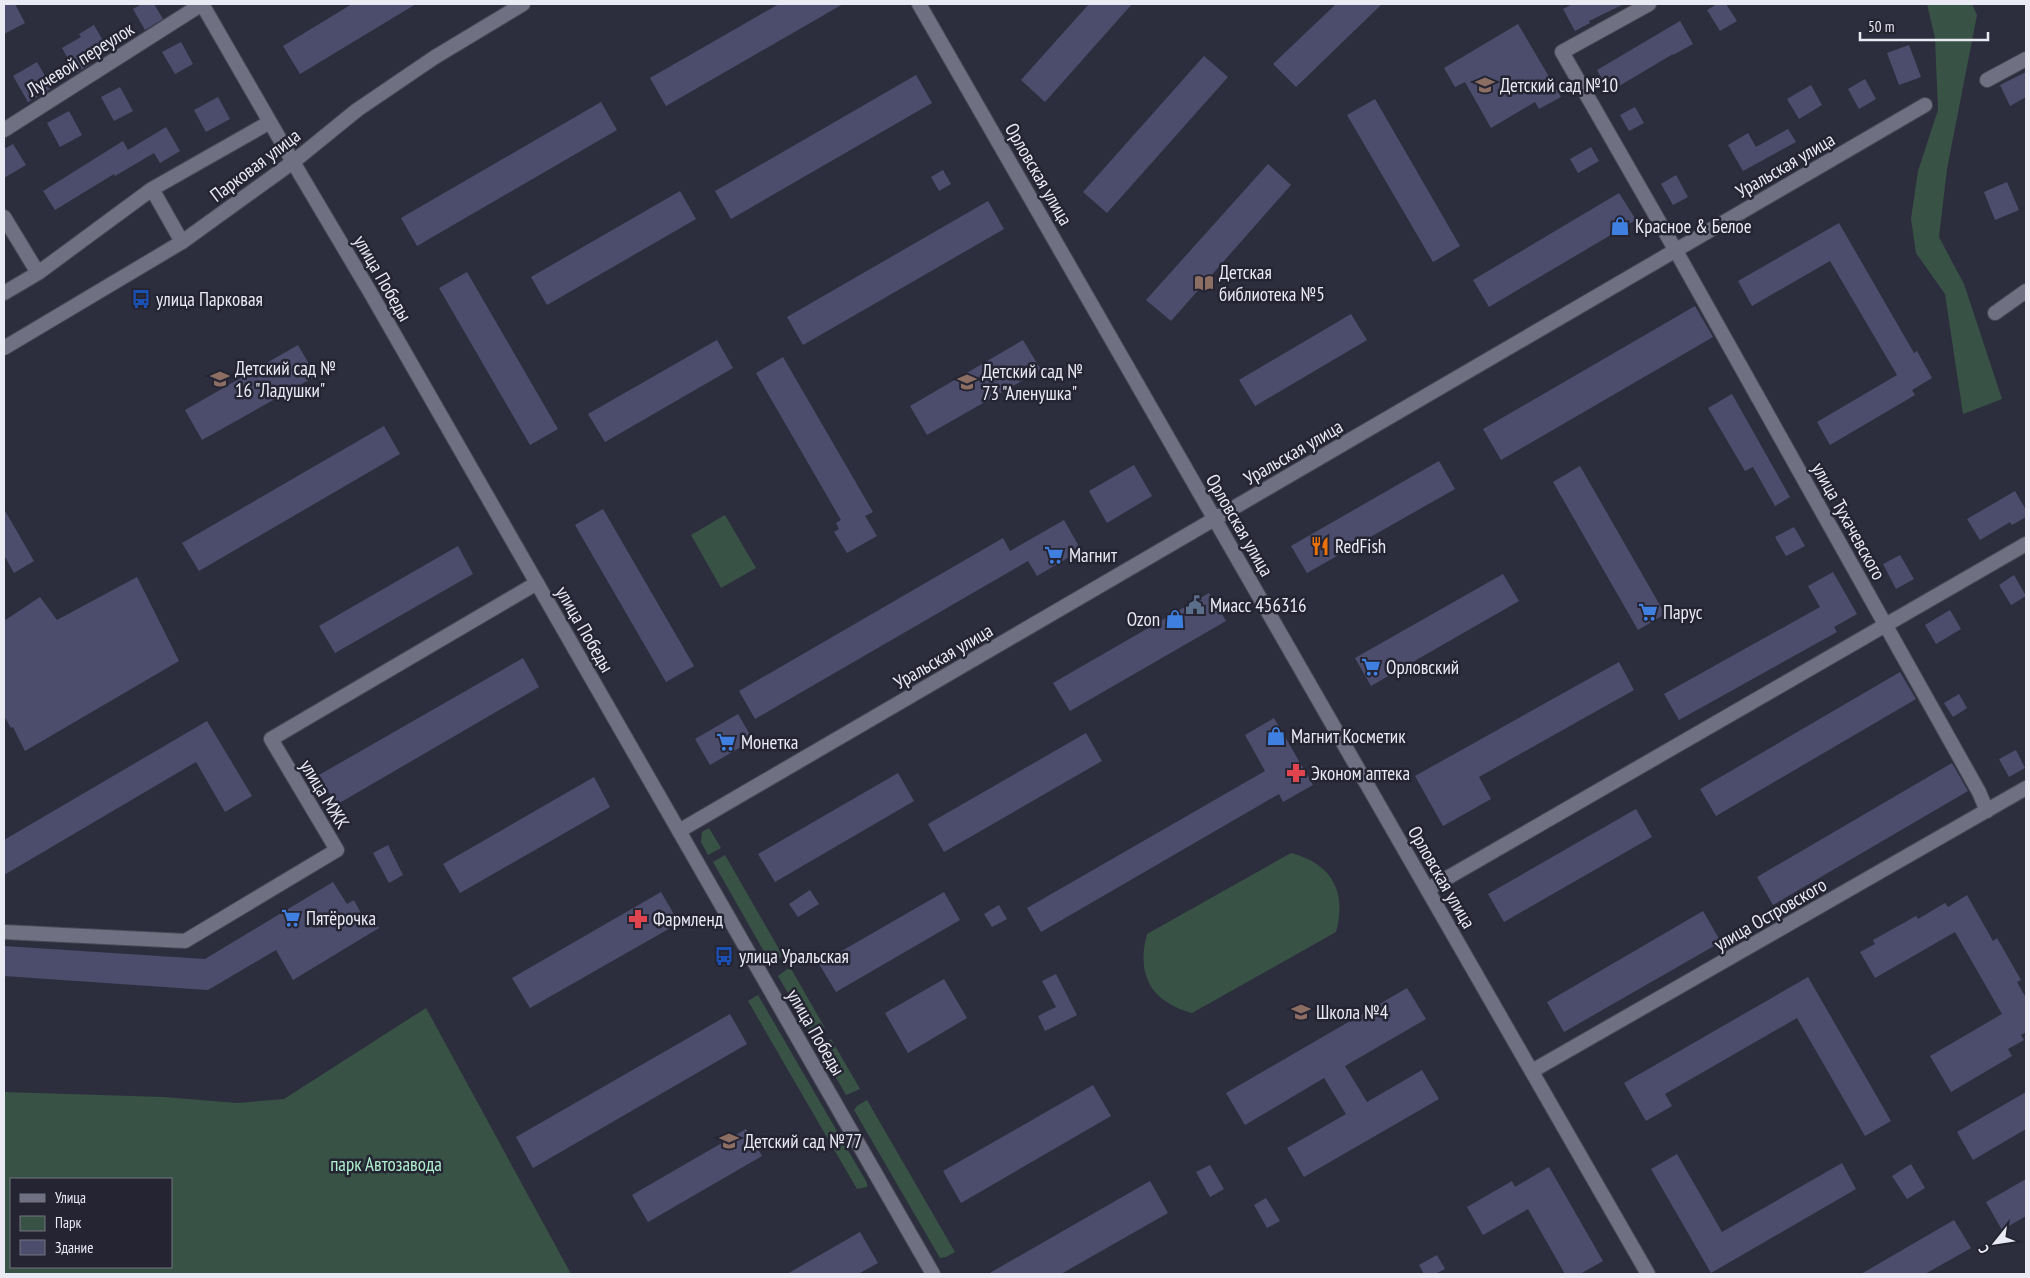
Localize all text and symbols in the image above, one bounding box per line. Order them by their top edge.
scale bar [1860,10,1988,42]
street label: Лучевой переулок [21,16,139,102]
text: 50 m [1868,17,1894,36]
place label: Детский сад №10 [1500,73,1618,97]
school or university icon: Детский сад №10 [1474,74,1496,96]
street label: Орловская улица [1000,119,1078,229]
street label: Парковая улица [205,123,305,207]
street label: Уральская улица [1731,127,1839,203]
place label: Красное & Белое [1635,214,1752,238]
shop icon: Красное & Белое [1609,215,1631,237]
street label: улица Победы [349,231,417,325]
place label: Детская библиотека №5 [1219,260,1325,306]
library icon: Детская библиотека №5 [1193,272,1215,294]
place label: улица Парковая [156,287,263,311]
bus stop icon: улица Парковая [130,288,152,310]
place label: Детский сад № 16 "Ладушки" [235,356,336,402]
place label: Детский сад № 73 "Аленушка" [982,359,1083,405]
school or university icon: Детский сад № 16 "Ладушки" [209,368,231,390]
school or university icon: Детский сад № 73 "Аленушка" [956,371,978,393]
street label: Уральская улица [1239,414,1347,490]
street label: улица Тухачевского [1807,458,1891,584]
street label: Орловская улица [1201,470,1279,580]
place label: RedFish [1335,534,1386,558]
restaurant icon: RedFish [1309,535,1331,557]
place label: Магнит [1069,543,1118,567]
supermarket icon: Магнит [1043,544,1065,566]
street label: улица Победы [551,582,619,676]
place label: Миасс 456316 [1210,593,1307,617]
public building icon: Миасс 456316 [1184,594,1206,616]
place label: Парус [1663,600,1703,624]
supermarket icon: Парус [1637,601,1659,623]
place label: Ozon [1127,607,1160,631]
shop icon: Ozon [1164,608,1186,630]
street label: Уральская улица [889,618,997,694]
place label: Орловский [1386,655,1459,679]
supermarket icon: Орловский [1360,656,1382,678]
place label: Магнит Косметик [1291,724,1406,748]
shop icon: Магнит Косметик [1265,725,1287,747]
place label: Монетка [741,730,798,754]
supermarket icon: Монетка [715,731,737,753]
street label: улица МЖК [295,755,355,833]
place label: Эконом аптека [1311,761,1410,785]
pharmacy icon: Эконом аптека [1285,762,1307,784]
street label: Орловская улица [1403,822,1481,932]
street label: улица Островского [1709,872,1831,956]
place label: Пятёрочка [306,906,376,930]
supermarket icon: Пятёрочка [280,907,302,929]
place label: Фармленд [653,907,724,931]
pharmacy icon: Фармленд [627,908,649,930]
place label: улица Уральская [739,944,849,968]
bus stop icon: улица Уральская [713,945,735,967]
street label: улица Победы [782,985,850,1079]
place label: Школа №4 [1316,1000,1389,1024]
school or university icon: Школа №4 [1290,1001,1312,1023]
place label: Детский сад №77 [744,1129,862,1153]
school or university icon: Детский сад №77 [718,1130,740,1152]
park label: парк Автозавода [330,1152,442,1176]
legend [10,1178,172,1268]
text: Улица [55,1188,86,1207]
text: Парк [55,1213,81,1232]
north arrow [1970,1218,2020,1268]
text: Здание [55,1238,93,1257]
text: С [1974,1242,1993,1257]

